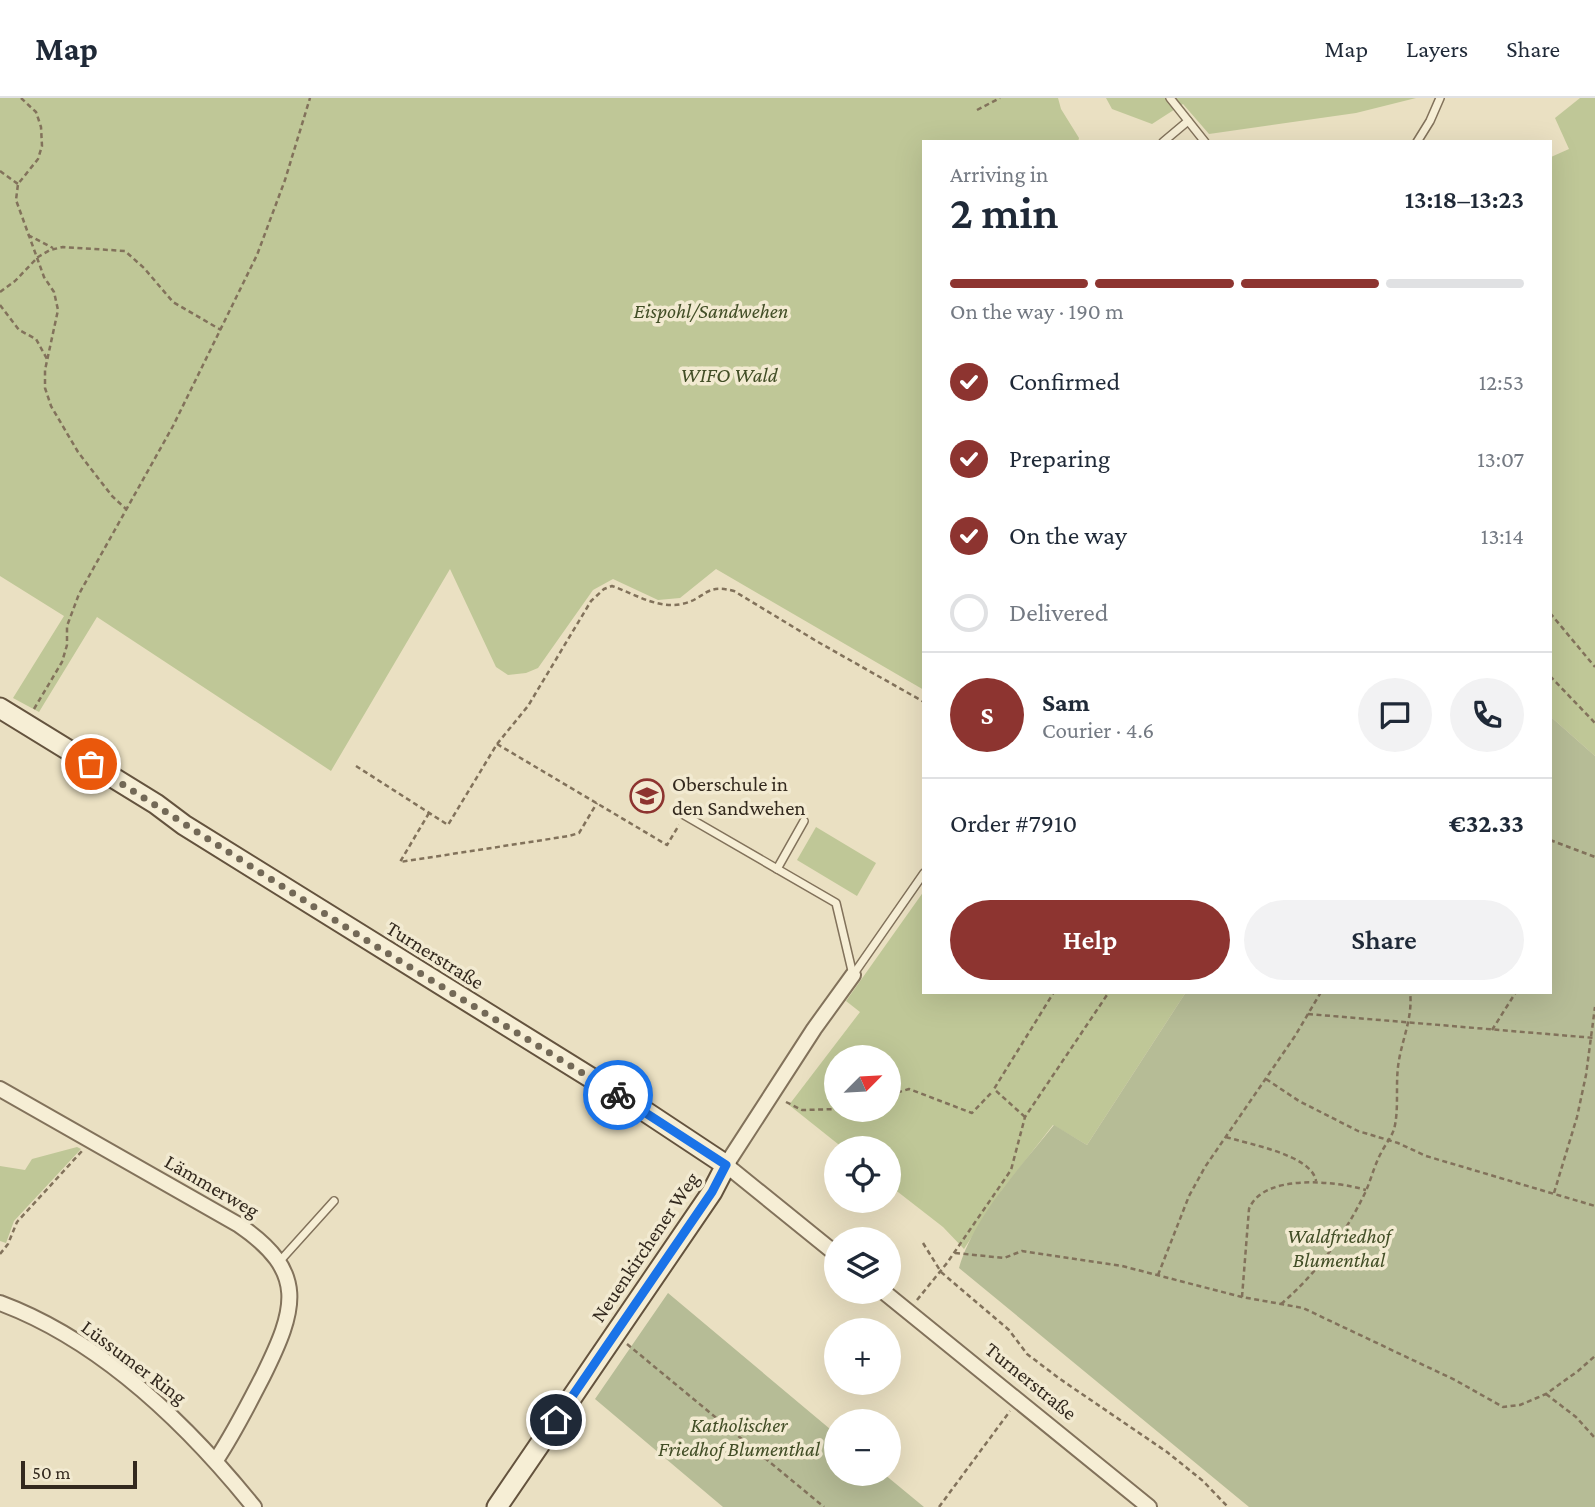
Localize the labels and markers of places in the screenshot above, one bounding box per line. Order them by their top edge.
pin [61,734,121,794]
place label: Oberschule in den Sandwehen [672,772,806,820]
school or university icon: Oberschule in den Sandwehen [628,777,666,815]
pin [526,1390,586,1450]

